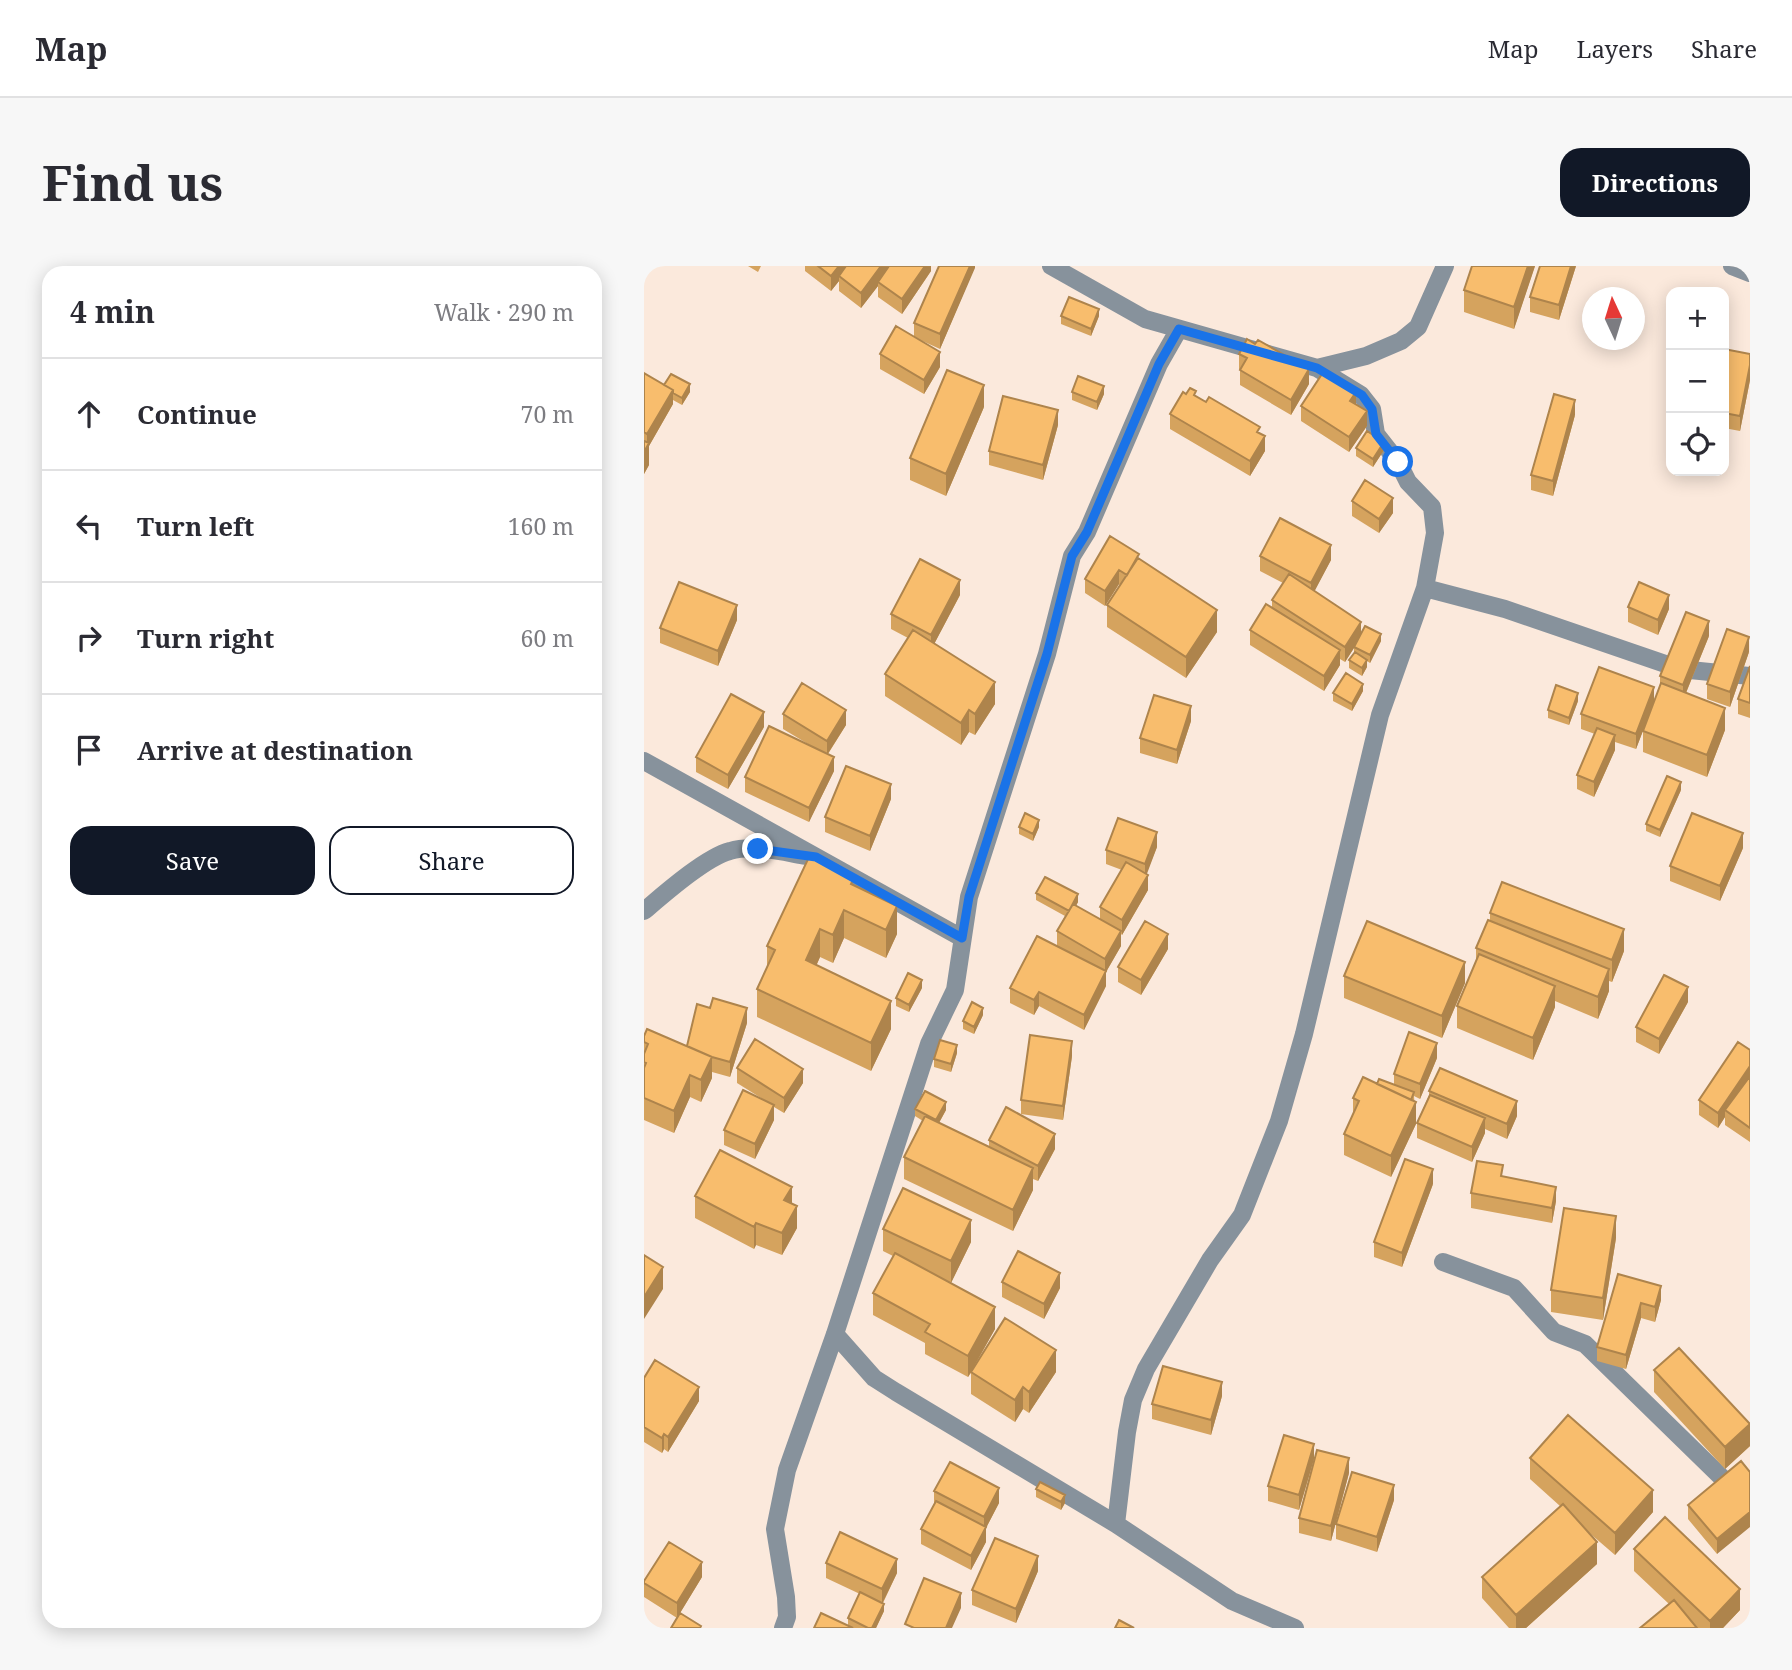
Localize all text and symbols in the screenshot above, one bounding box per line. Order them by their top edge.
text: Map [35,26,108,71]
text: Map [1488,32,1539,65]
text: Layers [1577,32,1653,65]
text: Share [1691,32,1757,65]
button: Directions [1560,148,1750,217]
text: Find us [42,149,223,215]
north arrow [1582,287,1645,350]
map controls [1666,287,1729,476]
button: + [1666,287,1729,350]
text: 4 min [70,291,155,332]
text: Walk · 290 m [434,296,574,328]
button: − [1666,350,1729,413]
icon: ahead [70,395,108,433]
text: Continue [137,396,257,432]
text: 70 m [521,398,574,430]
button: locate [1666,413,1729,476]
route start [1382,446,1413,477]
icon: left [70,507,108,545]
text: Turn left [137,508,254,544]
text: 160 m [508,510,574,542]
icon: right [70,619,108,657]
text: Turn right [137,620,274,656]
text: 60 m [521,622,574,654]
icon: arrive [70,731,108,769]
text: Arrive at destination [137,732,413,768]
button: Save [70,826,315,895]
button: Share [329,826,574,895]
route end [742,833,773,864]

